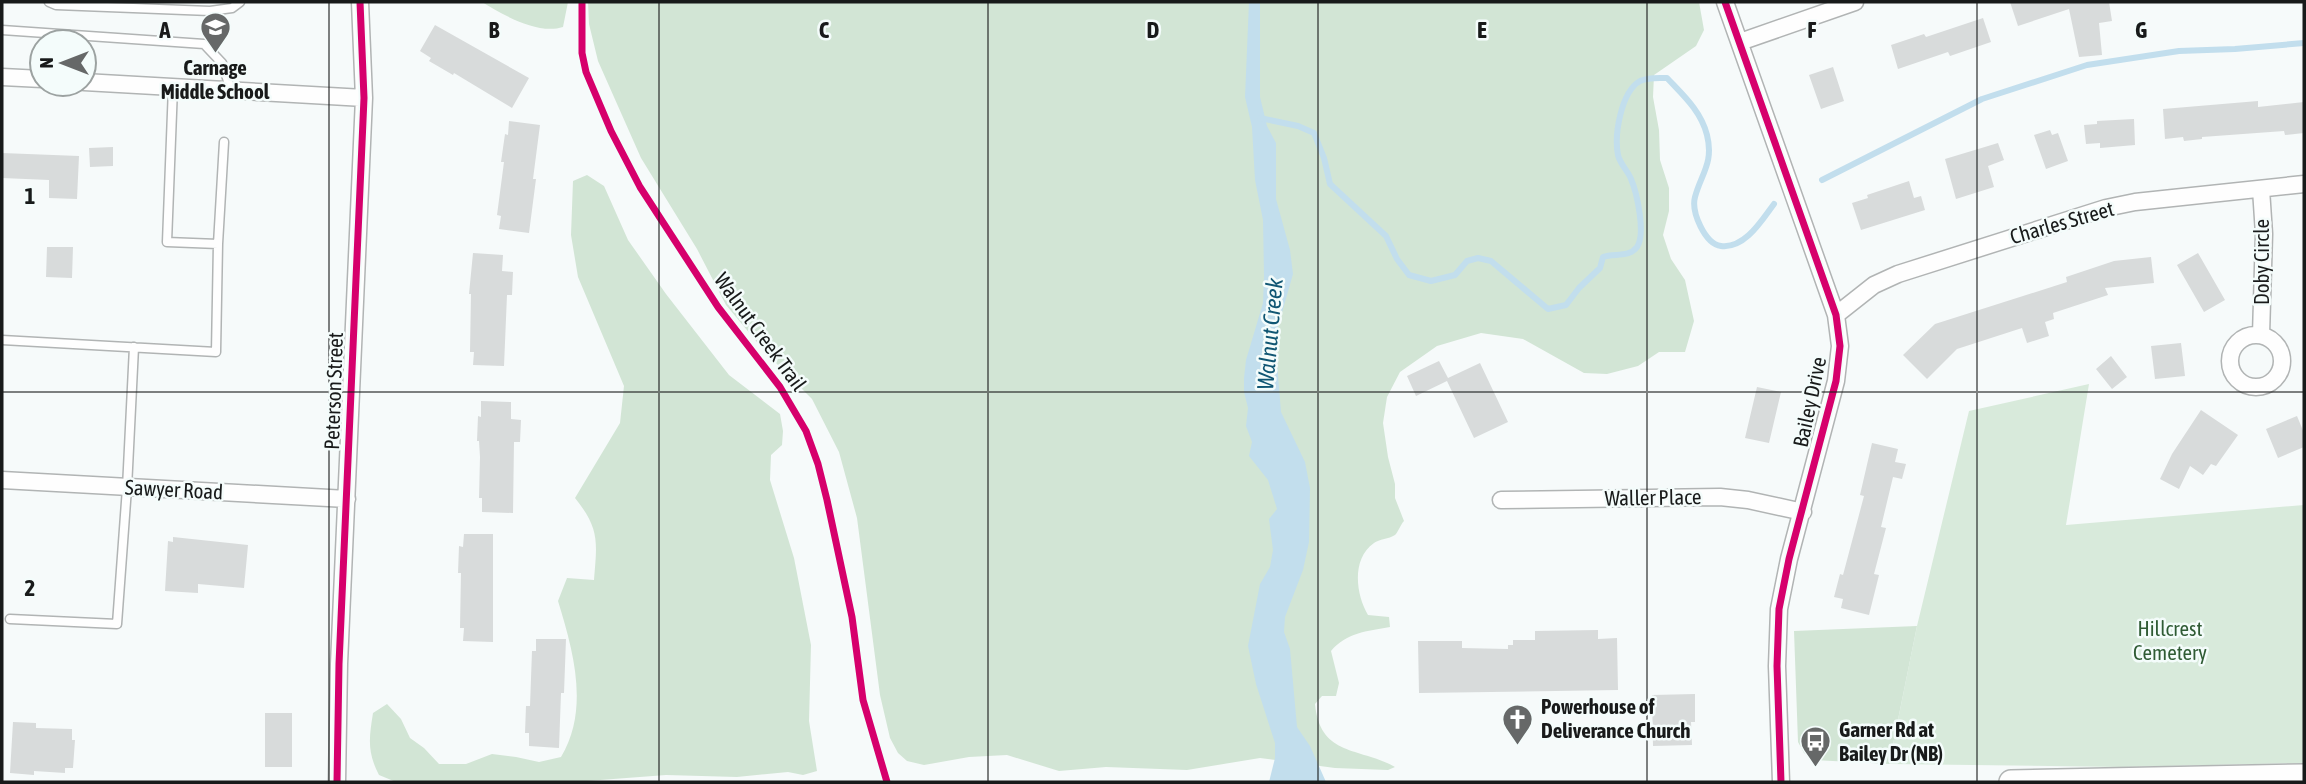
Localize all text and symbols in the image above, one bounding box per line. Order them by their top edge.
school or university icon: Carnage Middle School [198,11,232,55]
text: A [158,17,171,43]
text: B [489,17,500,43]
text: C [819,17,830,43]
text: D [1147,17,1160,43]
text: E [1477,17,1487,43]
text: F [1807,17,1817,43]
text: G [2135,17,2147,43]
north arrow [28,28,98,98]
place label: Carnage Middle School [161,55,270,103]
text: N [35,57,57,69]
text: 1 [25,183,36,209]
street label: Charles Street [2007,196,2116,248]
street label: Doby Circle [2249,219,2273,305]
street label: Walnut Creek Trail [710,268,812,395]
water label: Walnut Creek [1252,276,1288,391]
street label: Peterson Street [319,332,347,450]
street label: Bailey Drive [1788,355,1830,449]
street label: Sawyer Road [124,474,224,504]
street label: Waller Place [1604,484,1702,510]
text: 2 [25,575,35,601]
park label: Hillcrest Cemetery [2133,616,2207,664]
place label: Powerhouse of Deliverance Church [1541,694,1691,742]
church icon: Powerhouse of Deliverance Church [1501,702,1535,746]
place label: Garner Rd at Bailey Dr (NB) [1839,717,1943,765]
bus stop icon: Garner Rd at Bailey Dr (NB) [1799,725,1833,769]

